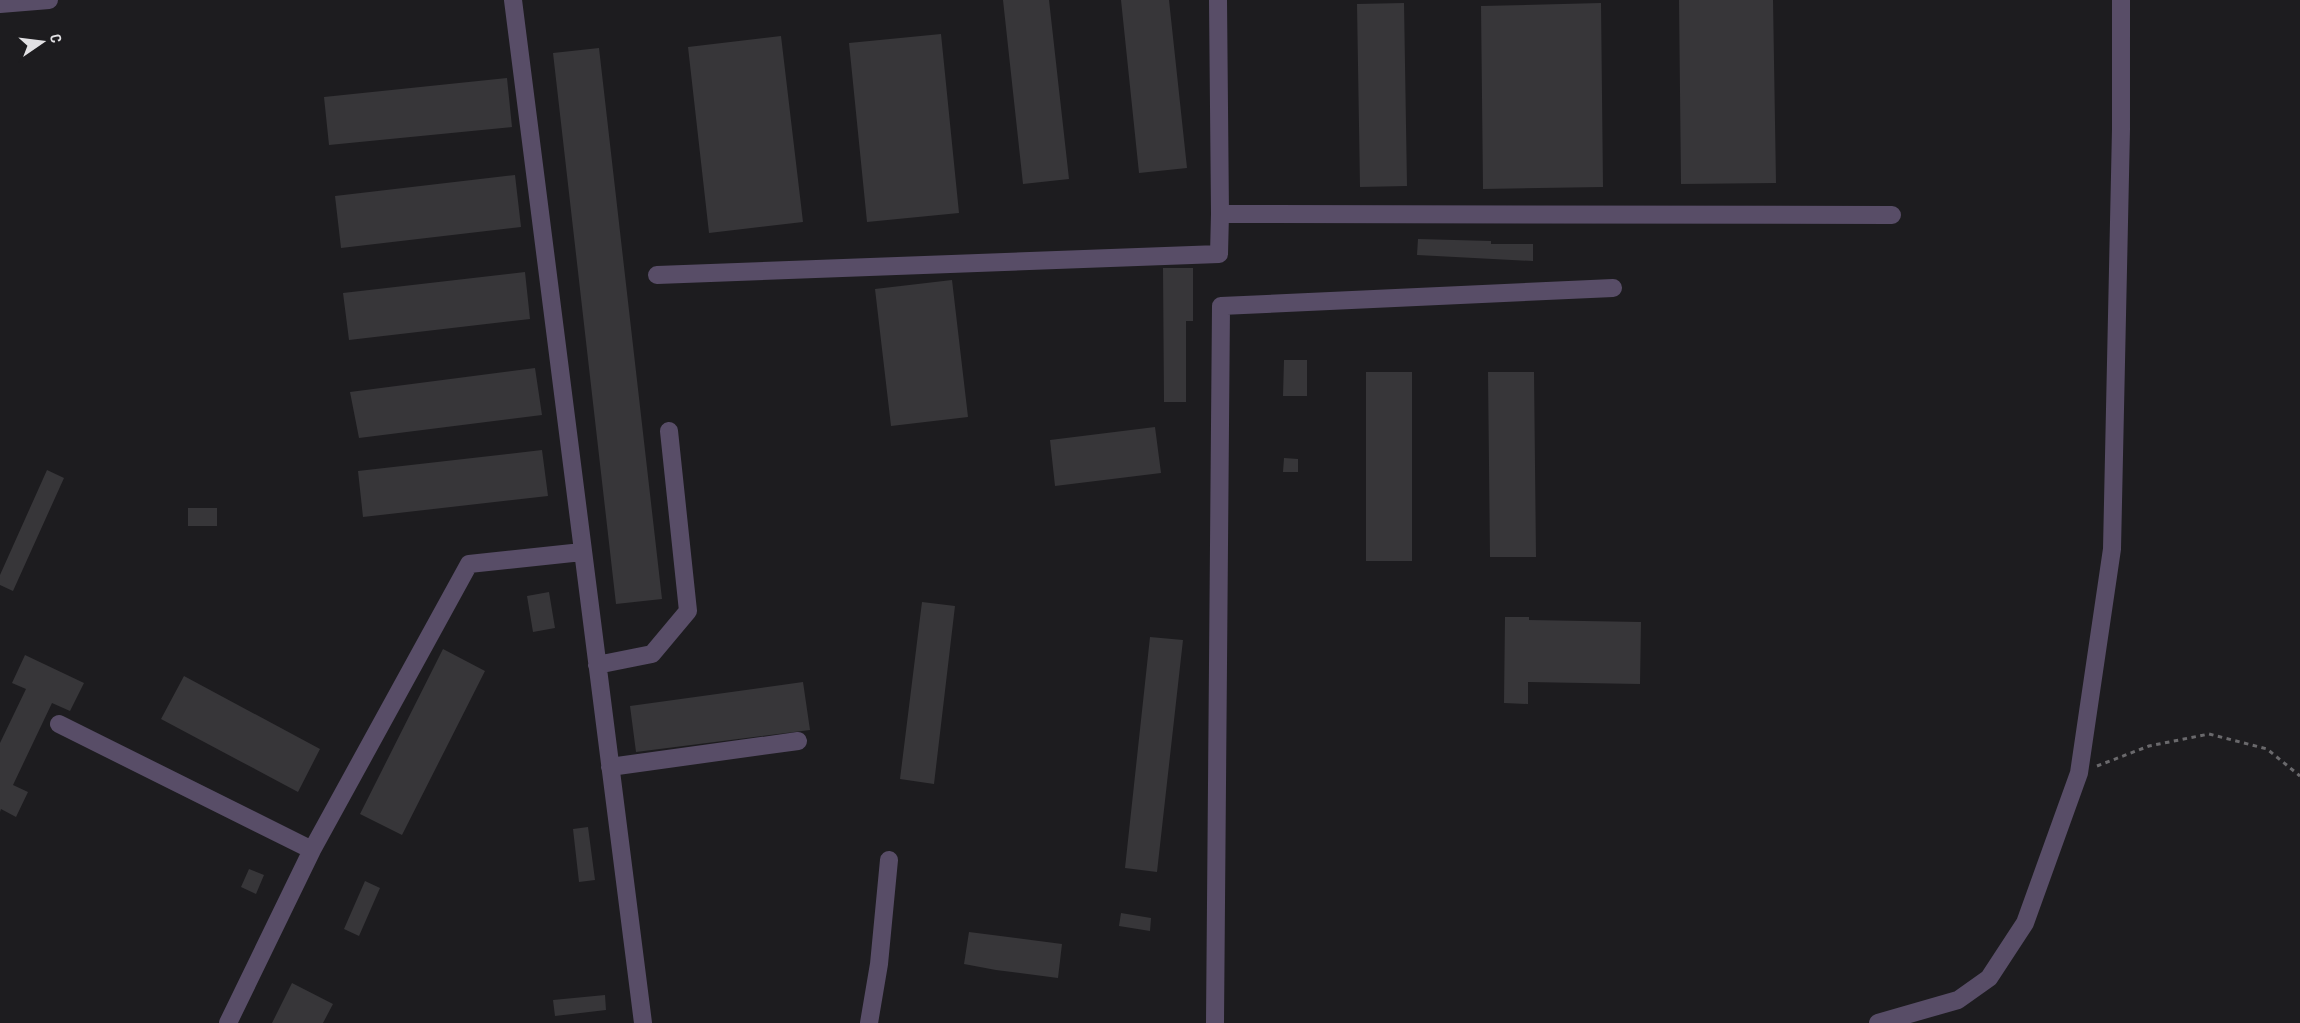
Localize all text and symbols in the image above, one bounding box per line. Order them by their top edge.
north arrow [12,12,72,72]
text: С [45,32,65,45]

